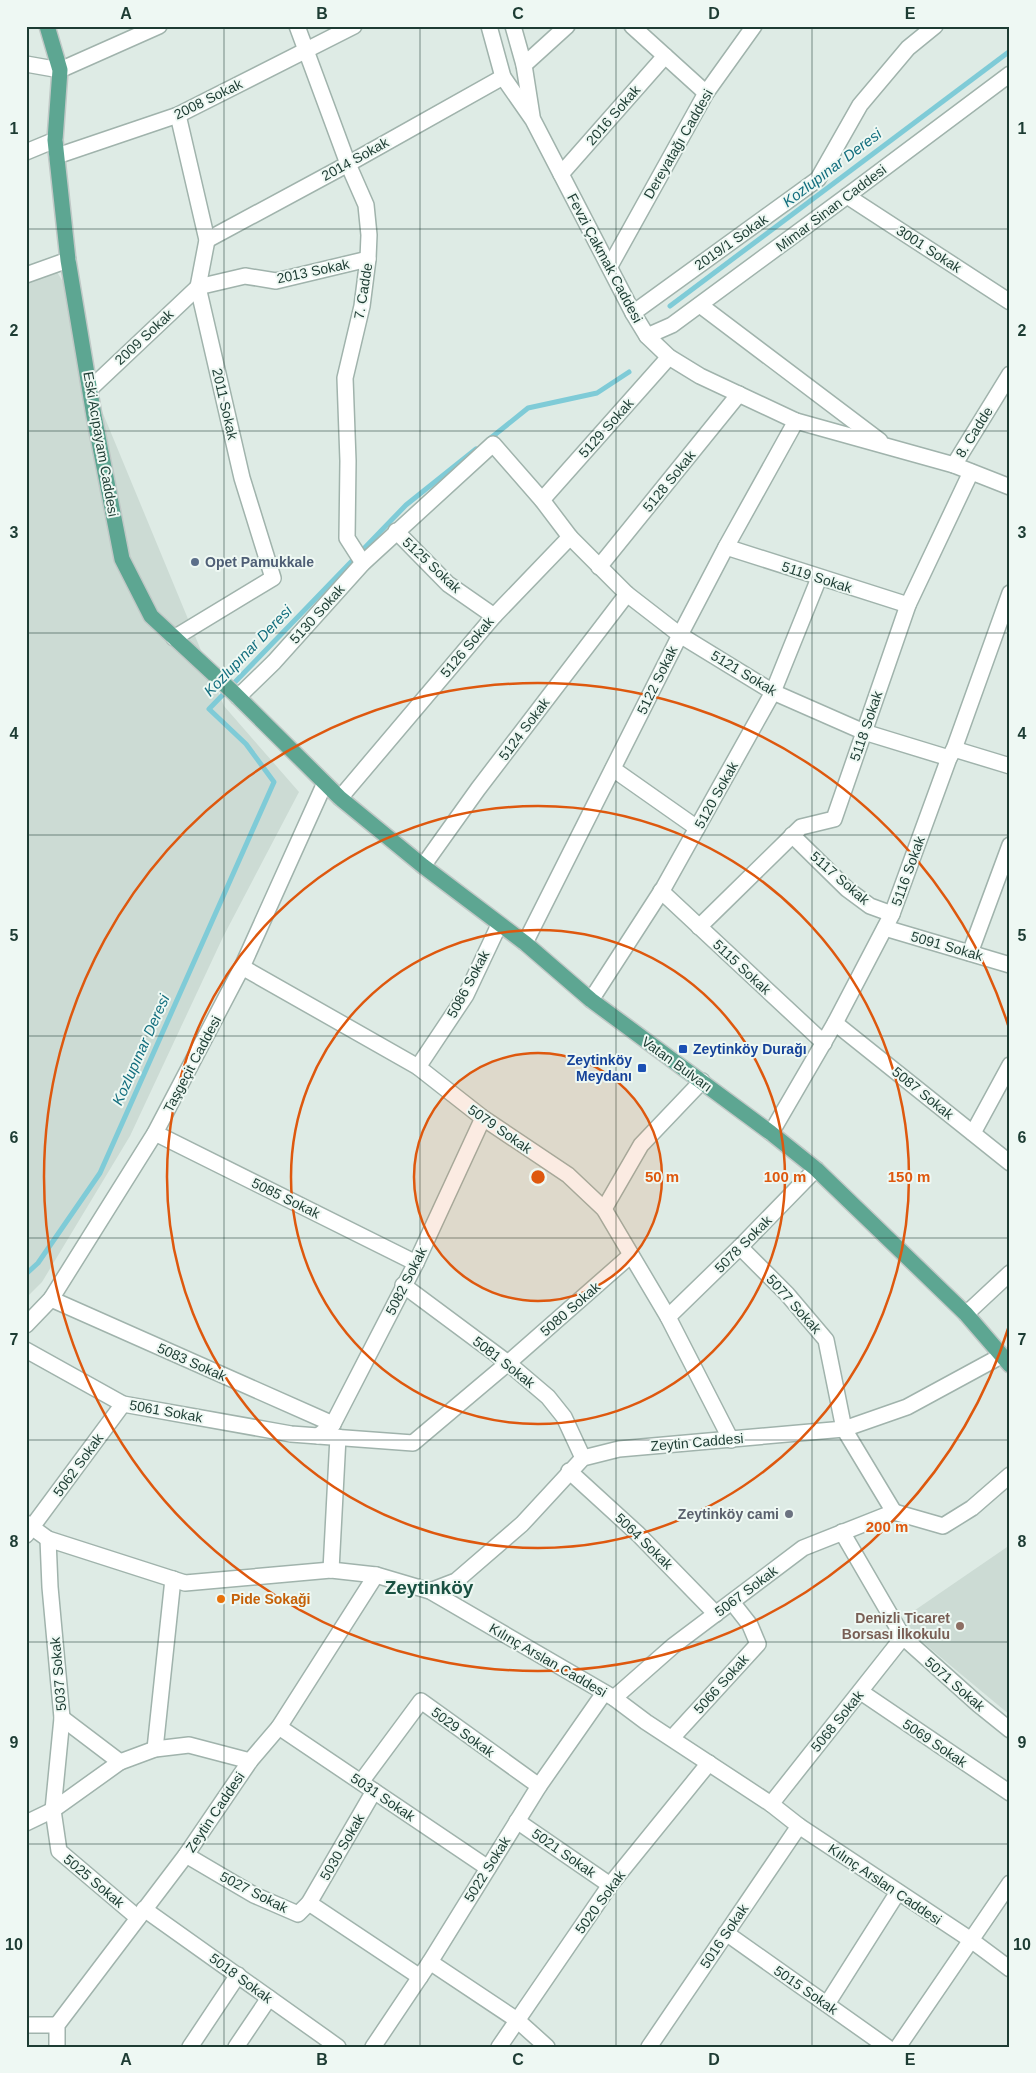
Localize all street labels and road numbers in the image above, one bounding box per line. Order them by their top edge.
street label: 2008 Sokak [171,75,246,122]
street label: 2016 Sokak [583,81,644,148]
street label: Dereyatağı Caddesi [640,86,716,202]
street label: 2014 Sokak [319,134,392,184]
street label: Mimar Sinan Caddesi [773,161,889,255]
street label: Fevzi Çakmak Caddesi [564,191,646,325]
street label: 2019/1 Sokak [691,210,771,273]
street label: 3001 Sokak [894,222,965,276]
street label: 2013 Sokak [275,255,352,287]
street label: 7. Cadde [351,261,375,320]
street label: 2009 Sokak [112,305,177,368]
street label: 2011 Sokak [209,367,241,442]
street label: Eski Acıpayam Caddesi [80,370,122,518]
street label: 5129 Sokak [575,394,637,461]
street label: 8. Cadde [952,403,996,460]
street label: 5128 Sokak [640,446,699,515]
street label: 5125 Sokak [400,534,465,597]
street label: 5119 Sokak [780,558,855,596]
street label: 5130 Sokak [286,580,348,647]
street label: 5126 Sokak [437,613,498,680]
street label: 5122 Sokak [634,642,681,717]
street label: 5121 Sokak [708,647,781,699]
street label: 5118 Sokak [847,688,886,763]
street label: 5124 Sokak [495,694,553,763]
street label: 5120 Sokak [691,758,741,831]
street label: 5116 Sokak [888,833,928,908]
street label: 5117 Sokak [807,848,874,909]
street label: 5091 Sokak [909,928,986,964]
street label: 5115 Sokak [710,936,775,998]
street label: 5086 Sokak [444,947,493,1020]
street label: Taşgeçit Caddesi [160,1013,224,1115]
street label: Vatan Bulvarı [639,1033,715,1095]
street label: 5087 Sokak [889,1064,958,1123]
street label: 5079 Sokak [465,1101,536,1157]
street label: 5085 Sokak [249,1175,324,1222]
street label: 5078 Sokak [711,1211,776,1276]
street label: 5082 Sokak [382,1244,430,1318]
street label: 5077 Sokak [763,1271,825,1338]
street label: 5080 Sokak [537,1278,604,1339]
street label: 5081 Sokak [470,1333,539,1392]
street label: 5083 Sokak [155,1340,230,1385]
street label: 5061 Sokak [128,1397,205,1425]
street label: 5062 Sokak [50,1430,107,1500]
street label: Zeytin Caddesi [650,1430,744,1454]
street label: 5064 Sokak [612,1510,677,1573]
street label: 5067 Sokak [712,1562,781,1620]
street label: Kılınç Arslan Caddesi [486,1620,610,1700]
street label: 5037 Sokak [47,1635,69,1712]
street label: 5066 Sokak [690,1650,752,1717]
street label: 5071 Sokak [922,1654,989,1715]
street label: 5068 Sokak [808,1686,867,1755]
street label: 5029 Sokak [428,1704,498,1761]
street label: 5069 Sokak [900,1716,971,1771]
street label: Zeytin Caddesi [182,1769,248,1855]
street label: 5031 Sokak [348,1770,419,1825]
street label: 5030 Sokak [317,1810,368,1883]
street label: 5021 Sokak [529,1825,600,1881]
street label: 5022 Sokak [461,1833,514,1905]
street label: Kılınç Arslan Caddesi [825,1840,945,1928]
street label: 5025 Sokak [61,1851,128,1912]
street label: 5020 Sokak [572,1867,629,1937]
street label: 5027 Sokak [217,1868,291,1916]
street label: 5016 Sokak [697,1900,752,1971]
street label: 5018 Sokak [206,1950,276,2007]
street label: 5015 Sokak [771,1962,842,2018]

